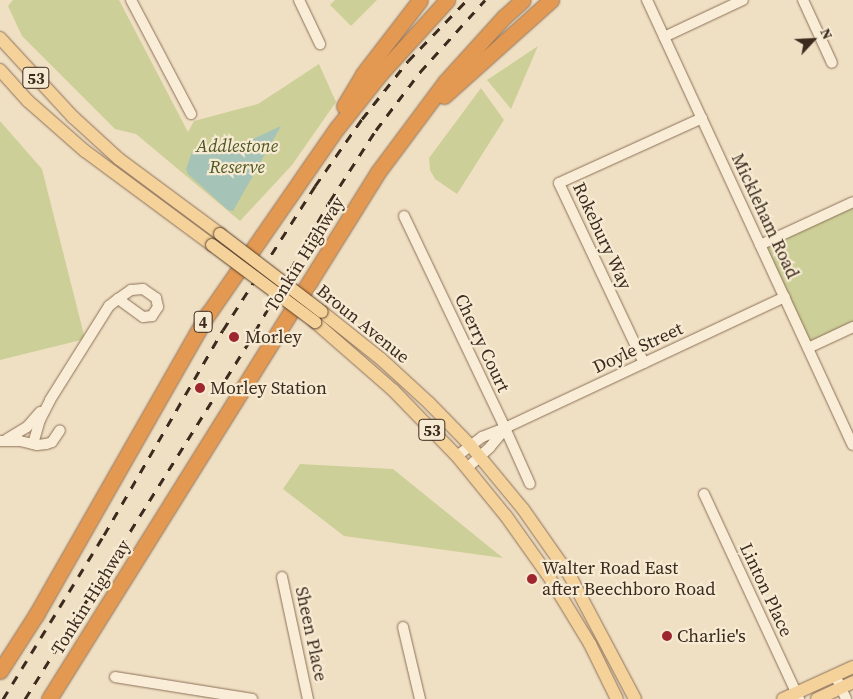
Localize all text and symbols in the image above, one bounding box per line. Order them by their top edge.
north arrow [788,15,838,65]
text: N [815,25,838,43]
road number: 53 [22,64,50,92]
park label: Addlestone Reserve [196,136,278,178]
street label: Mickleham Road [727,150,803,282]
street label: Rokebury Way [568,179,636,293]
street label: Tonkin Highway [261,193,349,315]
street label: Broun Avenue [312,280,414,368]
street label: Cherry Court [450,291,514,395]
road number: 4 [193,308,213,336]
street label: Doyle Street [590,318,686,378]
place label: Morley [245,326,302,348]
marker: Morley [227,330,241,344]
place label: Morley Station [210,377,327,399]
marker: Morley Station [194,382,206,394]
road number: 53 [418,416,446,444]
street label: Tonkin Highway [47,536,135,658]
street label: Linton Place [735,540,797,640]
place label: Walter Road East after Beechboro Road [542,558,715,600]
marker: Walter Road East after Beechboro Road [526,573,538,585]
street label: Sheen Place [290,585,332,683]
place label: Charlie's [677,625,746,647]
marker: Charlie's [661,630,673,642]

